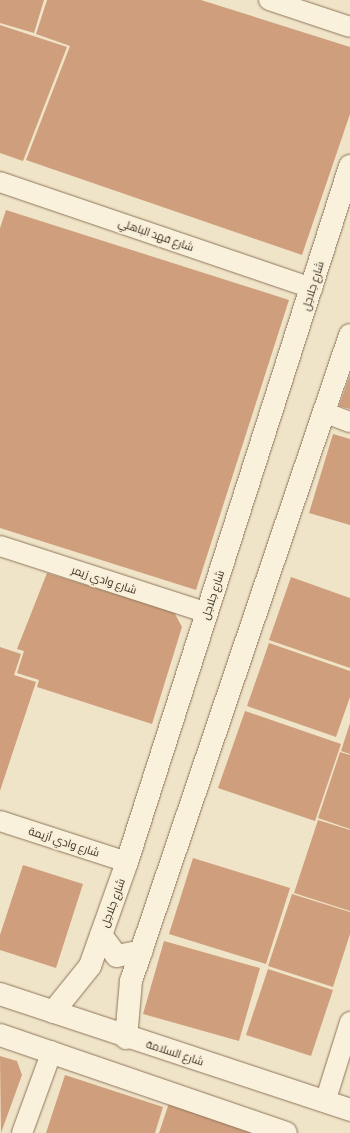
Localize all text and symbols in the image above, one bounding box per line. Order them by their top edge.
street label: شارع فهد الباهلي [117,216,195,254]
street label: شارع جلاجل [299,260,327,312]
street label: شارع وادي زيمر [70,563,138,597]
street label: شارع جلاجل [199,569,227,621]
street label: شارع وادي أزيمة [27,824,101,860]
street label: شارع جلاجل [98,877,128,929]
street label: شارع السلامة [144,1037,206,1069]

